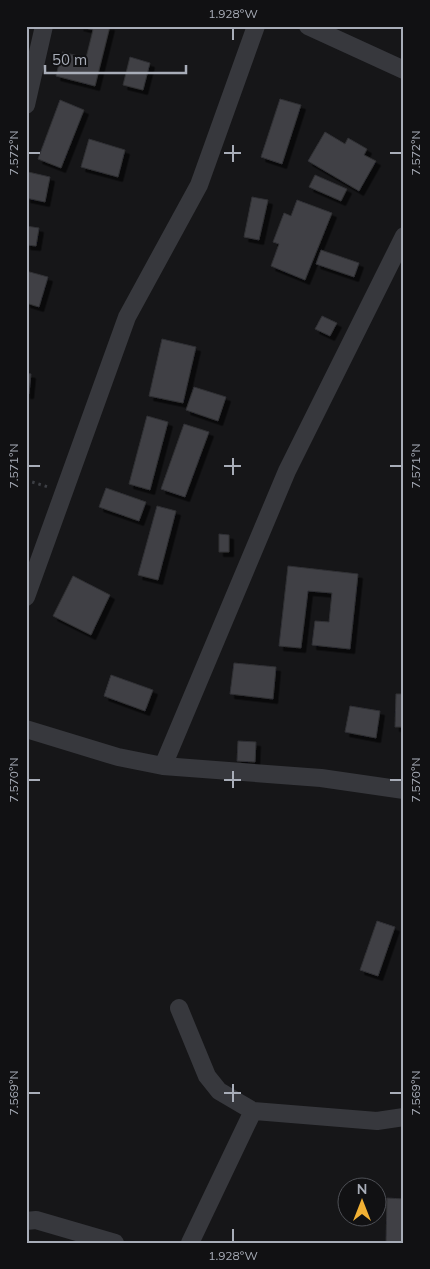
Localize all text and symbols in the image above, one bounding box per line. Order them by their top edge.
text: 1.928°W [208,6,258,21]
scale bar [45,42,186,74]
text: 50 m [52,50,87,69]
text: 7.572°N [6,131,21,175]
text: 7.572°N [408,131,423,175]
text: 7.571°N [6,444,21,488]
text: 7.571°N [408,444,423,488]
text: 7.570°N [6,758,21,802]
text: 7.570°N [408,758,423,802]
text: 7.569°N [6,1071,21,1115]
text: 7.569°N [408,1071,423,1115]
north arrow [338,1176,388,1226]
text: N [357,1180,367,1198]
text: 1.928°W [208,1248,258,1263]

